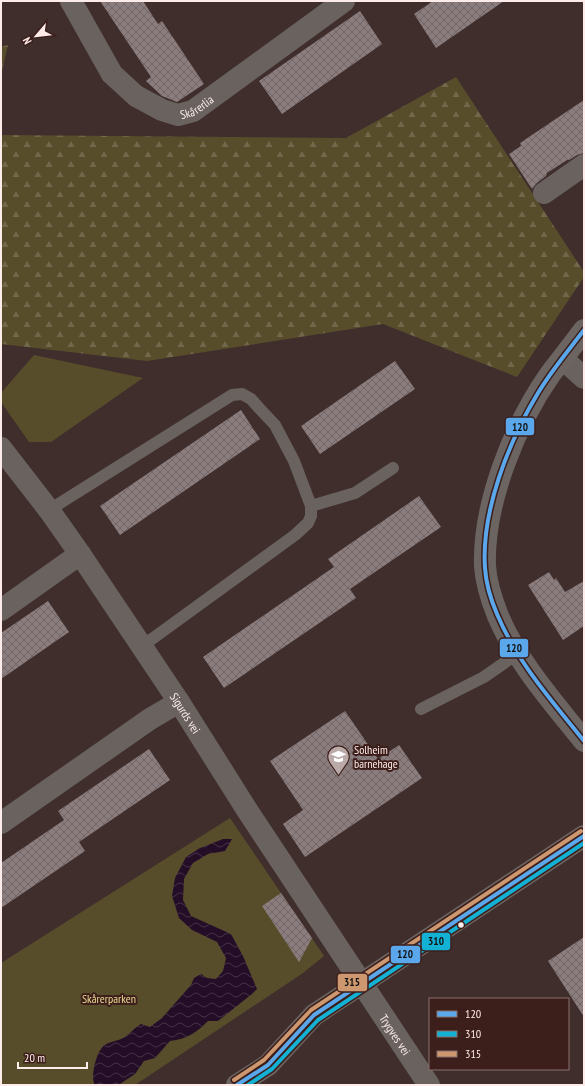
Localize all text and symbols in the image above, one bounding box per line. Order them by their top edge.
north arrow [16,16,56,56]
text: N [20,35,35,47]
street label: Skårerlia [178,91,216,122]
line badge: 120 [505,417,535,436]
text: 120 [512,420,528,434]
line badge: 120 [499,638,529,658]
text: 120 [506,641,522,655]
street label: Sigurds vei [167,690,204,736]
place label: Solheim barnehage [354,742,398,771]
school or university icon: Solheim barnehage [326,743,352,776]
unlabelled marker [456,920,466,930]
line badge: 310 [421,932,451,951]
text: 310 [428,934,444,948]
line badge: 120 [390,945,421,964]
text: 120 [397,947,413,961]
line badge: 315 [337,973,368,992]
text: 315 [344,975,360,989]
park label: Skårerparken [82,991,136,1006]
legend [429,998,569,1070]
text: 120 [465,1006,481,1021]
street label: Trygves vei [377,1011,414,1058]
text: 310 [465,1026,481,1041]
scale bar [18,1044,87,1070]
text: 315 [465,1046,481,1061]
text: 20 m [24,1050,45,1065]

